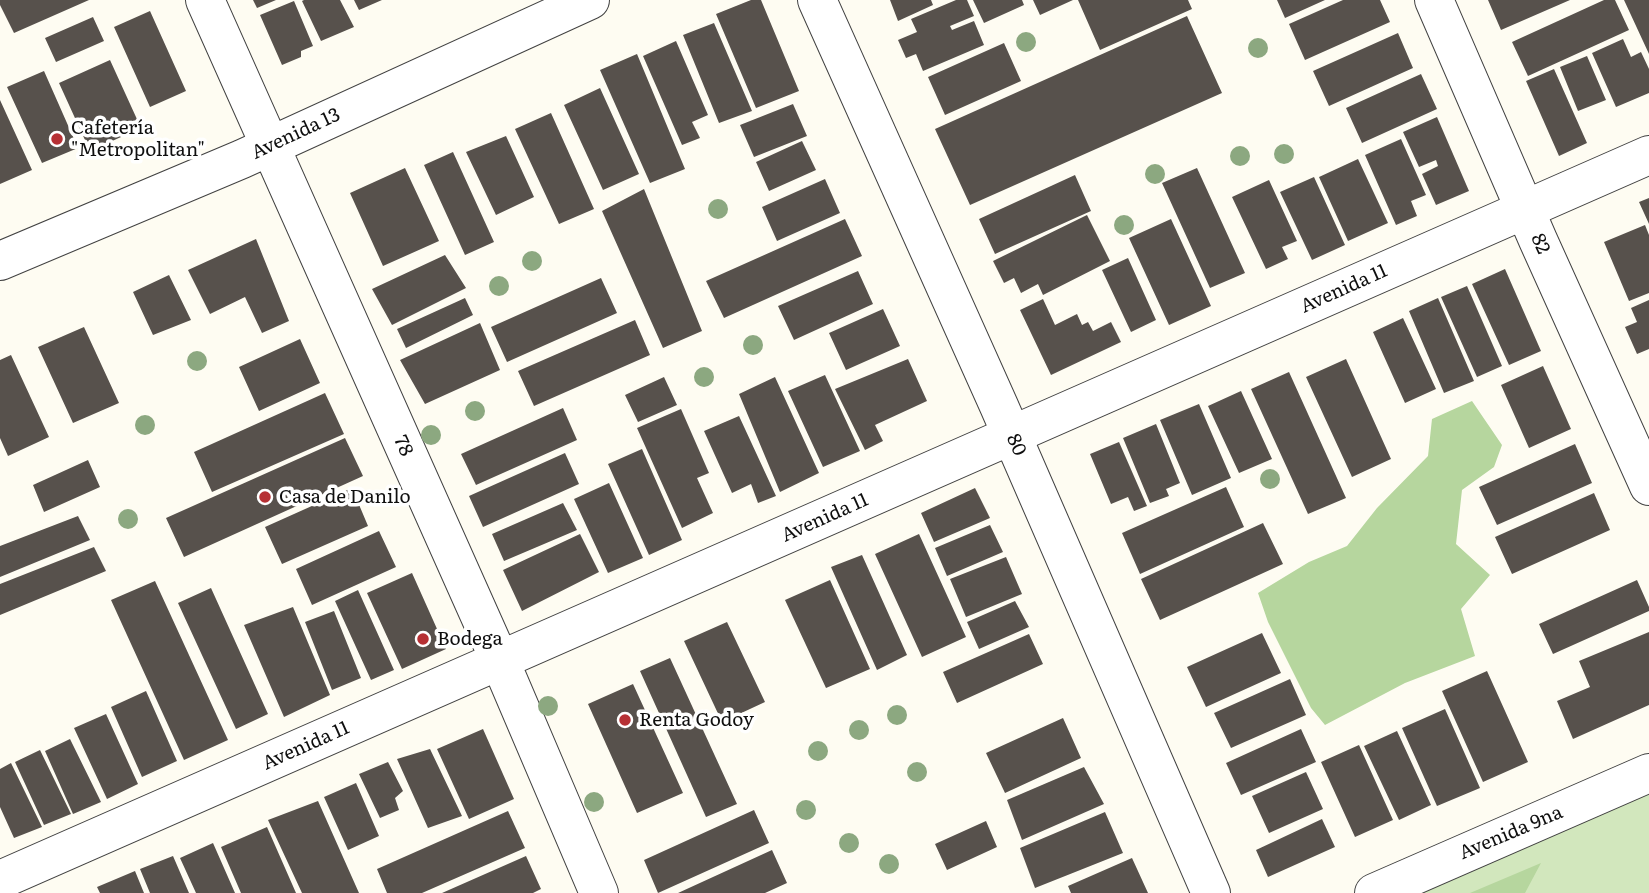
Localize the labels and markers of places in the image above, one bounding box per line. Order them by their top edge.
place label: Cafetería "Metropolitan" [71,117,205,161]
marker: Cafetería "Metropolitan" [49,131,65,147]
place label: Casa de Danilo [279,486,411,508]
marker: Casa de Danilo [257,489,273,505]
place label: Bodega [437,628,503,650]
marker: Bodega [415,631,431,647]
place label: Renta Godoy [639,709,754,731]
marker: Renta Godoy [617,712,633,728]

